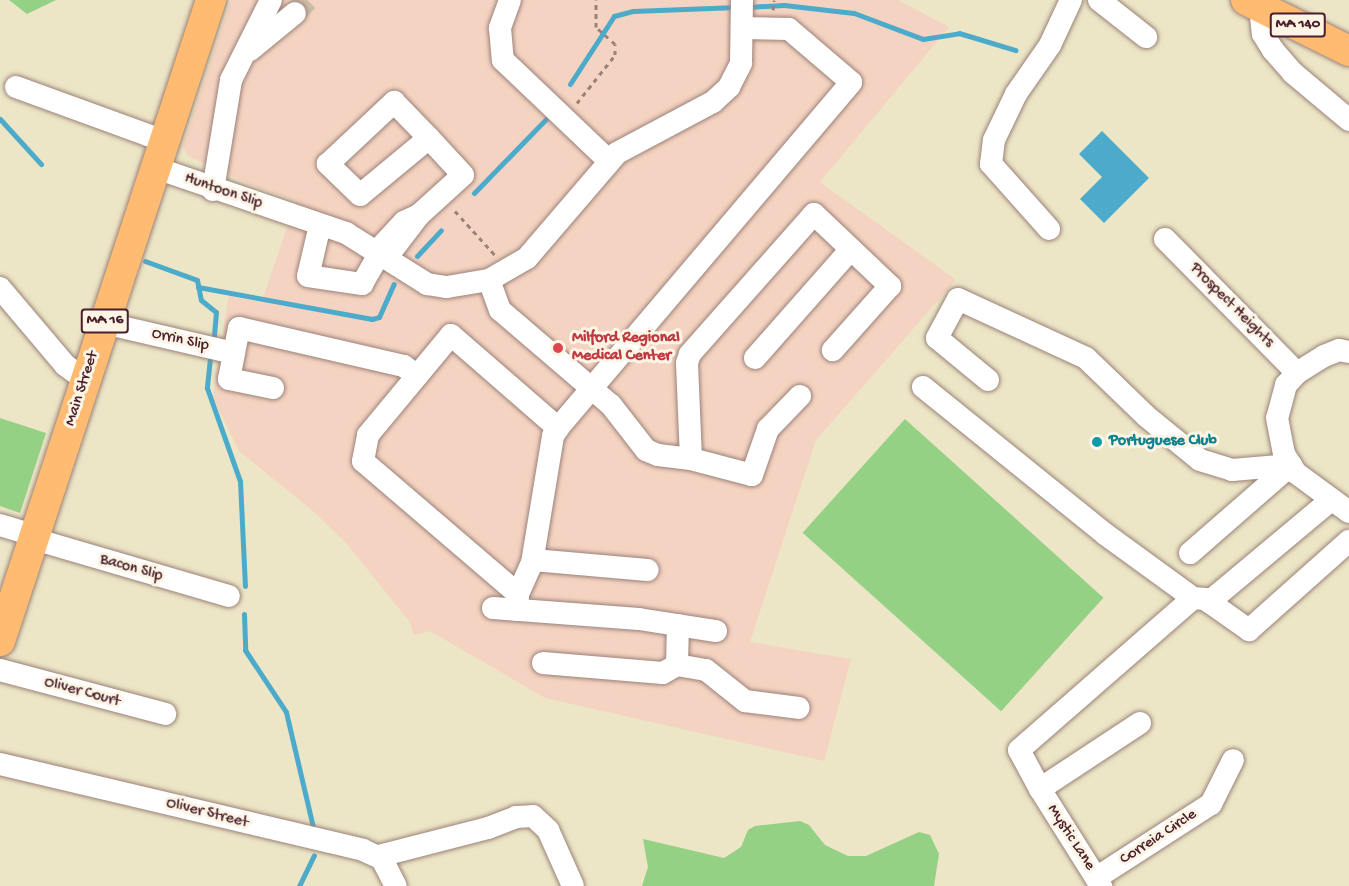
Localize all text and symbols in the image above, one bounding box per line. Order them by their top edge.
road number: MA 140 [1270,13,1326,37]
street label: Huntoon Slip [182,170,264,214]
street label: Prospect Heights [1185,260,1277,352]
road number: MA 16 [80,309,130,333]
street label: Orrin Slip [150,325,210,357]
place label: Milford Regional Medical Center [572,329,680,367]
marker: Milford Regional Medical Center [549,339,567,357]
street label: Main Street [62,349,104,429]
place label: Portuguese Club [1109,432,1217,452]
marker: Portuguese Club [1090,435,1104,449]
street label: Bacon Slip [97,551,165,587]
street label: Oliver Court [42,674,122,712]
street label: Oliver Street [164,795,250,833]
street label: Mystic Lane [1042,801,1098,875]
street label: Correia Circle [1117,806,1201,870]

